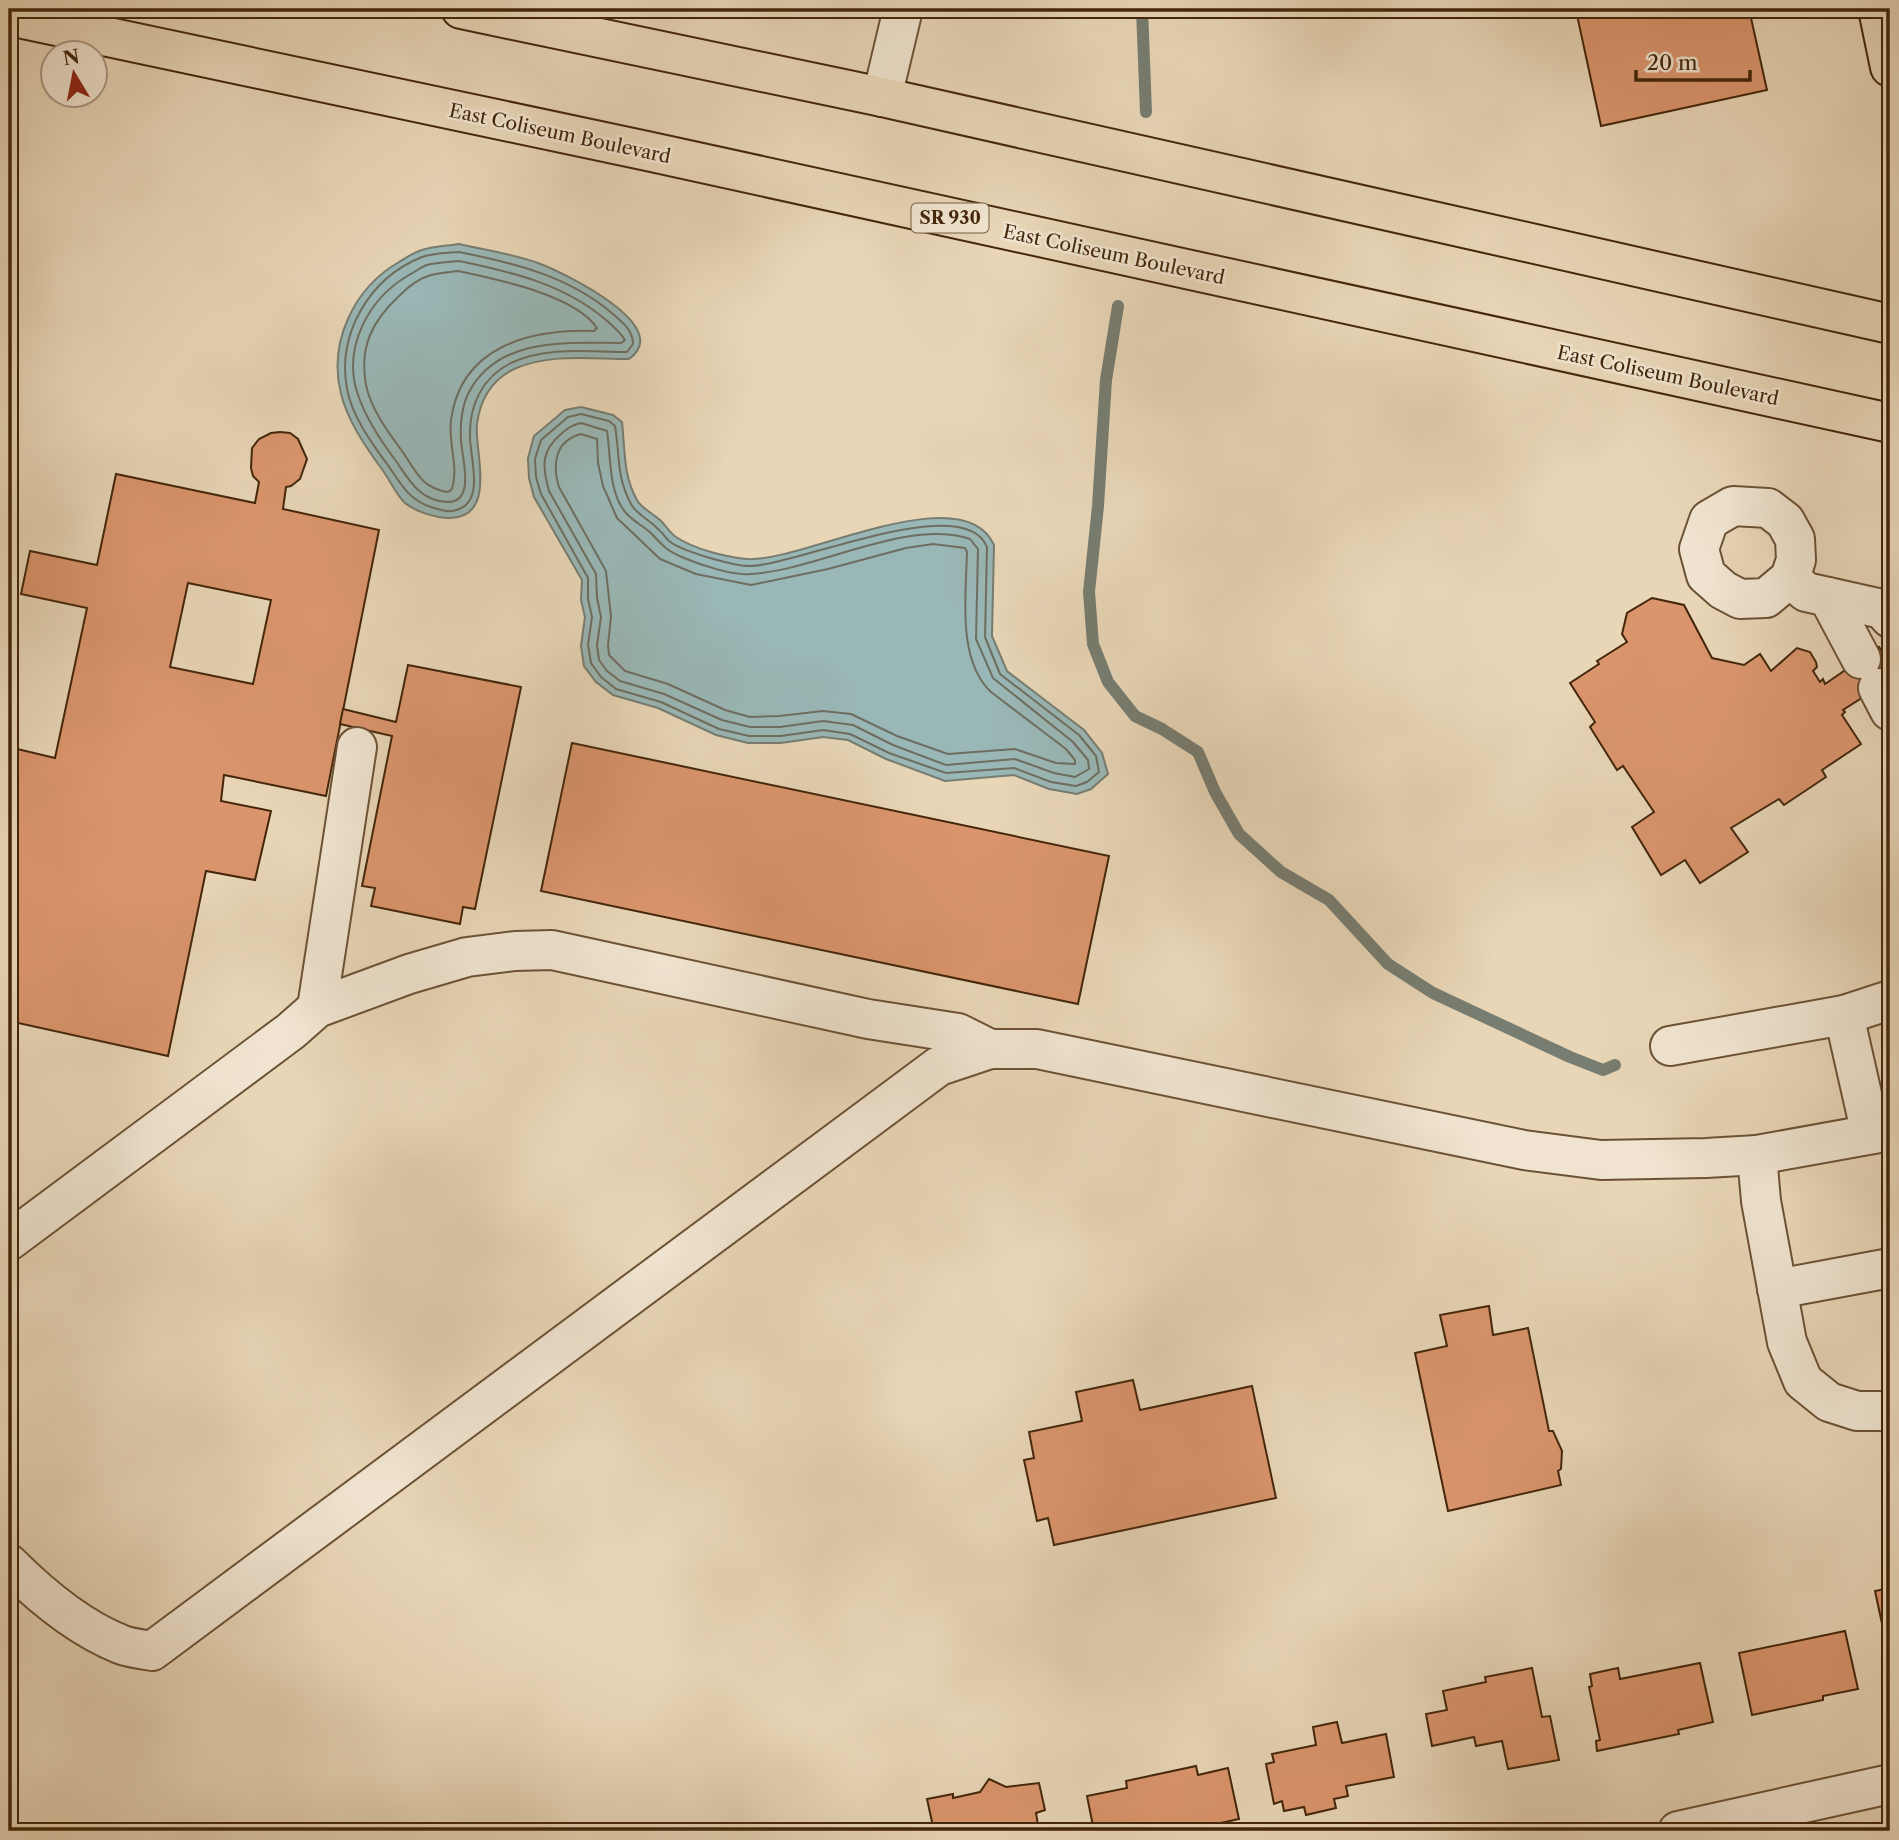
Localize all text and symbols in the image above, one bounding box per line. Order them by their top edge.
north arrow [38,38,108,108]
scale bar [1636,38,1750,82]
text: N [61,45,81,71]
text: 20 m [1647,50,1698,75]
street label: East Coliseum Boulevard [447,99,673,168]
road number: SR 930 [912,204,988,232]
street label: East Coliseum Boulevard [1001,220,1227,289]
street label: East Coliseum Boulevard [1555,341,1781,410]

